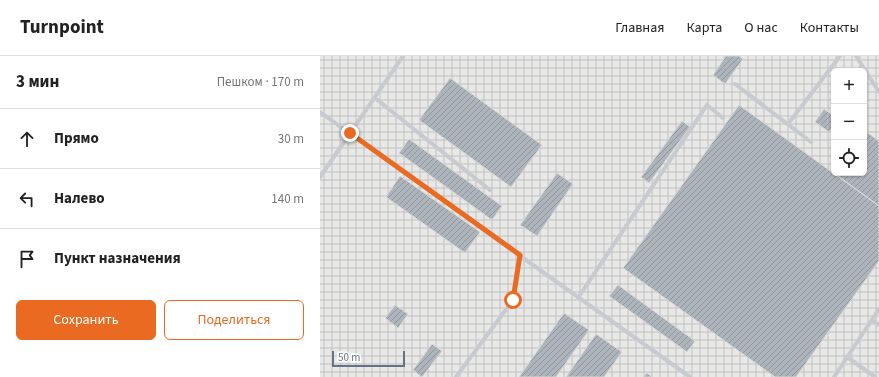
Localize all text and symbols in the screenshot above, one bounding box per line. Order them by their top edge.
text: Turnpoint [20,14,104,41]
text: Главная [615,18,664,38]
text: Карта [686,18,722,38]
text: О нас [744,18,778,38]
text: Контакты [800,18,859,38]
map controls [831,68,867,176]
button: + [831,68,867,104]
text: 3 мин [16,70,59,94]
text: Пешком · 170 m [217,73,304,91]
button: − [831,104,867,140]
route end [341,124,359,142]
icon: ahead [16,128,38,150]
text: Прямо [54,128,99,149]
text: 30 m [278,130,304,148]
button: locate [831,140,867,176]
icon: left [16,188,38,210]
text: Налево [54,188,105,209]
text: 140 m [271,190,304,208]
icon: arrive [16,248,38,270]
text: Пункт назначения [54,248,181,269]
route start [504,291,522,309]
button: Сохранить [16,300,156,340]
button: Поделиться [164,300,304,340]
scale bar [332,349,405,368]
text: 50 m [338,350,360,365]

